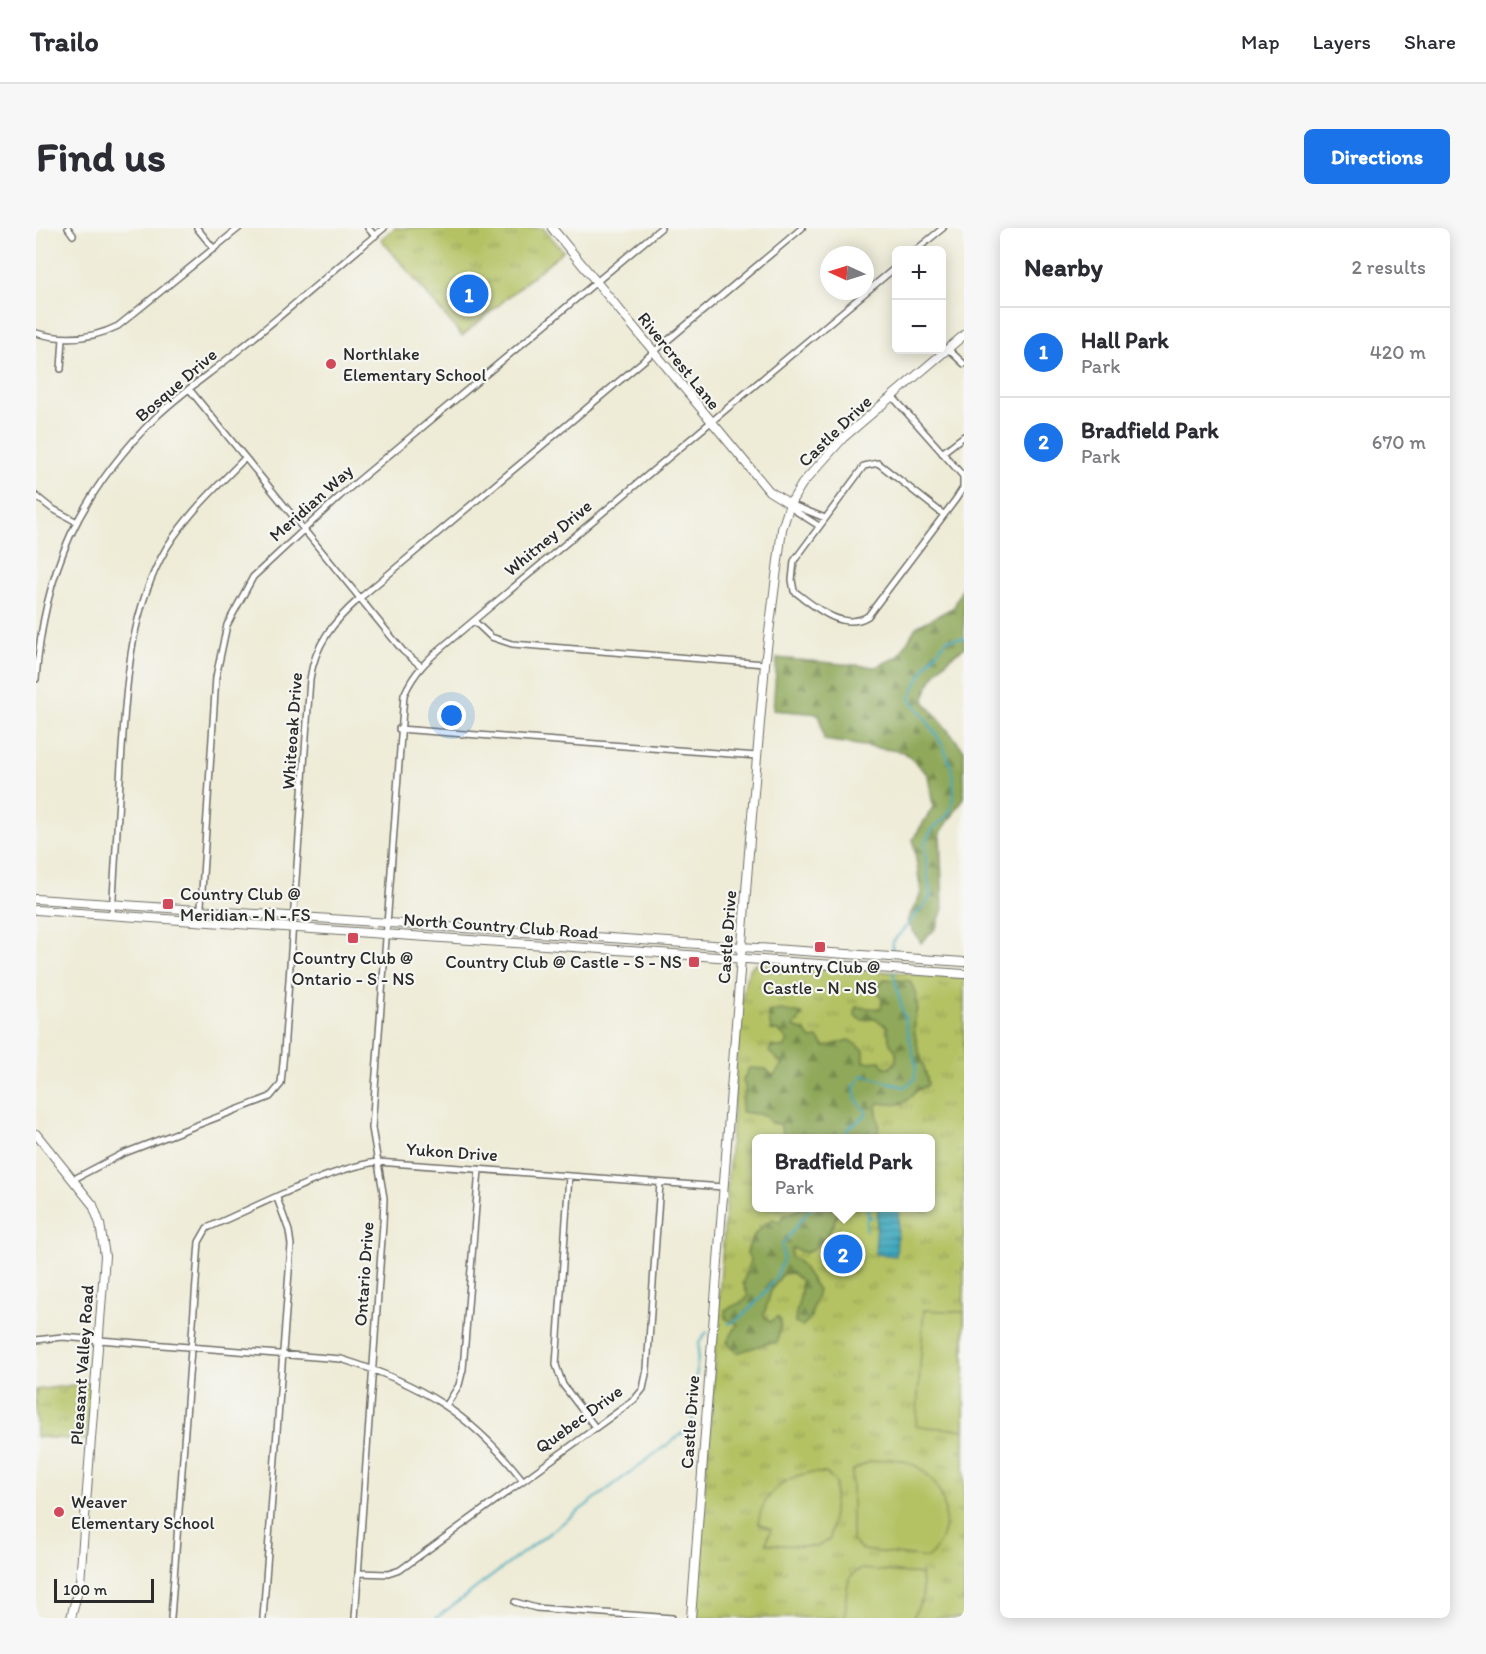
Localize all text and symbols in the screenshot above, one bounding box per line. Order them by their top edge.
text: Trailo [30,24,99,58]
text: Map [1241,29,1280,54]
text: Layers [1313,29,1371,54]
text: Share [1404,29,1456,54]
button: Directions [1304,129,1450,184]
text: Find us [36,131,166,182]
north arrow [820,246,874,300]
map controls [892,246,946,354]
button: + [892,246,946,300]
text: Nearby [1024,251,1103,283]
text: 2 results [1352,255,1426,279]
pin: 1 [450,272,488,316]
button: − [892,300,946,354]
street label: Rivercrest Lane [633,308,725,414]
text: Hall Park [1081,327,1169,354]
text: 1 [1039,340,1048,364]
text: 420 m [1370,340,1426,364]
place label: Northlake Elementary School [343,343,487,386]
street label: Bosque Drive [131,344,221,426]
text: Park [1081,354,1120,378]
marker: Northlake Elementary School [324,357,338,371]
street label: Castle Drive [794,390,876,472]
text: Bradfield Park [1081,417,1219,444]
text: 2 [1038,430,1049,454]
text: 670 m [1372,430,1426,454]
text: Park [1081,444,1120,468]
street label: Meridian Way [265,459,358,546]
street label: Whitney Drive [500,495,596,581]
street label: Whiteoak Drive [277,672,307,790]
your location [437,701,466,730]
place label: Country Club @ Meridian - N - FS [180,883,311,926]
street label: Castle Drive [713,889,741,985]
marker: Country Club @ Meridian - N - FS [161,897,175,911]
street label: North Country Club Road [403,908,599,944]
marker: Country Club @ Ontario - S - NS [346,931,360,945]
marker: Country Club @ Castle - N - NS [813,940,827,954]
place label: Country Club @ Ontario - S - NS [291,947,415,990]
place label: Country Club @ Castle - S - NS [445,951,682,973]
marker: Country Club @ Castle - S - NS [687,955,701,969]
place label: Country Club @ Castle - N - NS [760,956,880,999]
popup [752,1134,935,1212]
street label: Yukon Drive [406,1138,498,1166]
text: Bradfield Park [775,1148,912,1175]
text: Park [775,1175,814,1199]
street label: Ontario Drive [349,1221,379,1327]
pin: 2 [824,1232,862,1276]
street label: Pleasant Valley Road [65,1284,99,1446]
street label: Castle Drive [676,1374,704,1470]
street label: Quebec Drive [531,1380,627,1458]
place label: Weaver Elementary School [71,1491,215,1534]
marker: Weaver Elementary School [52,1505,66,1519]
scale bar [54,1576,154,1604]
text: 100 m [63,1580,107,1599]

